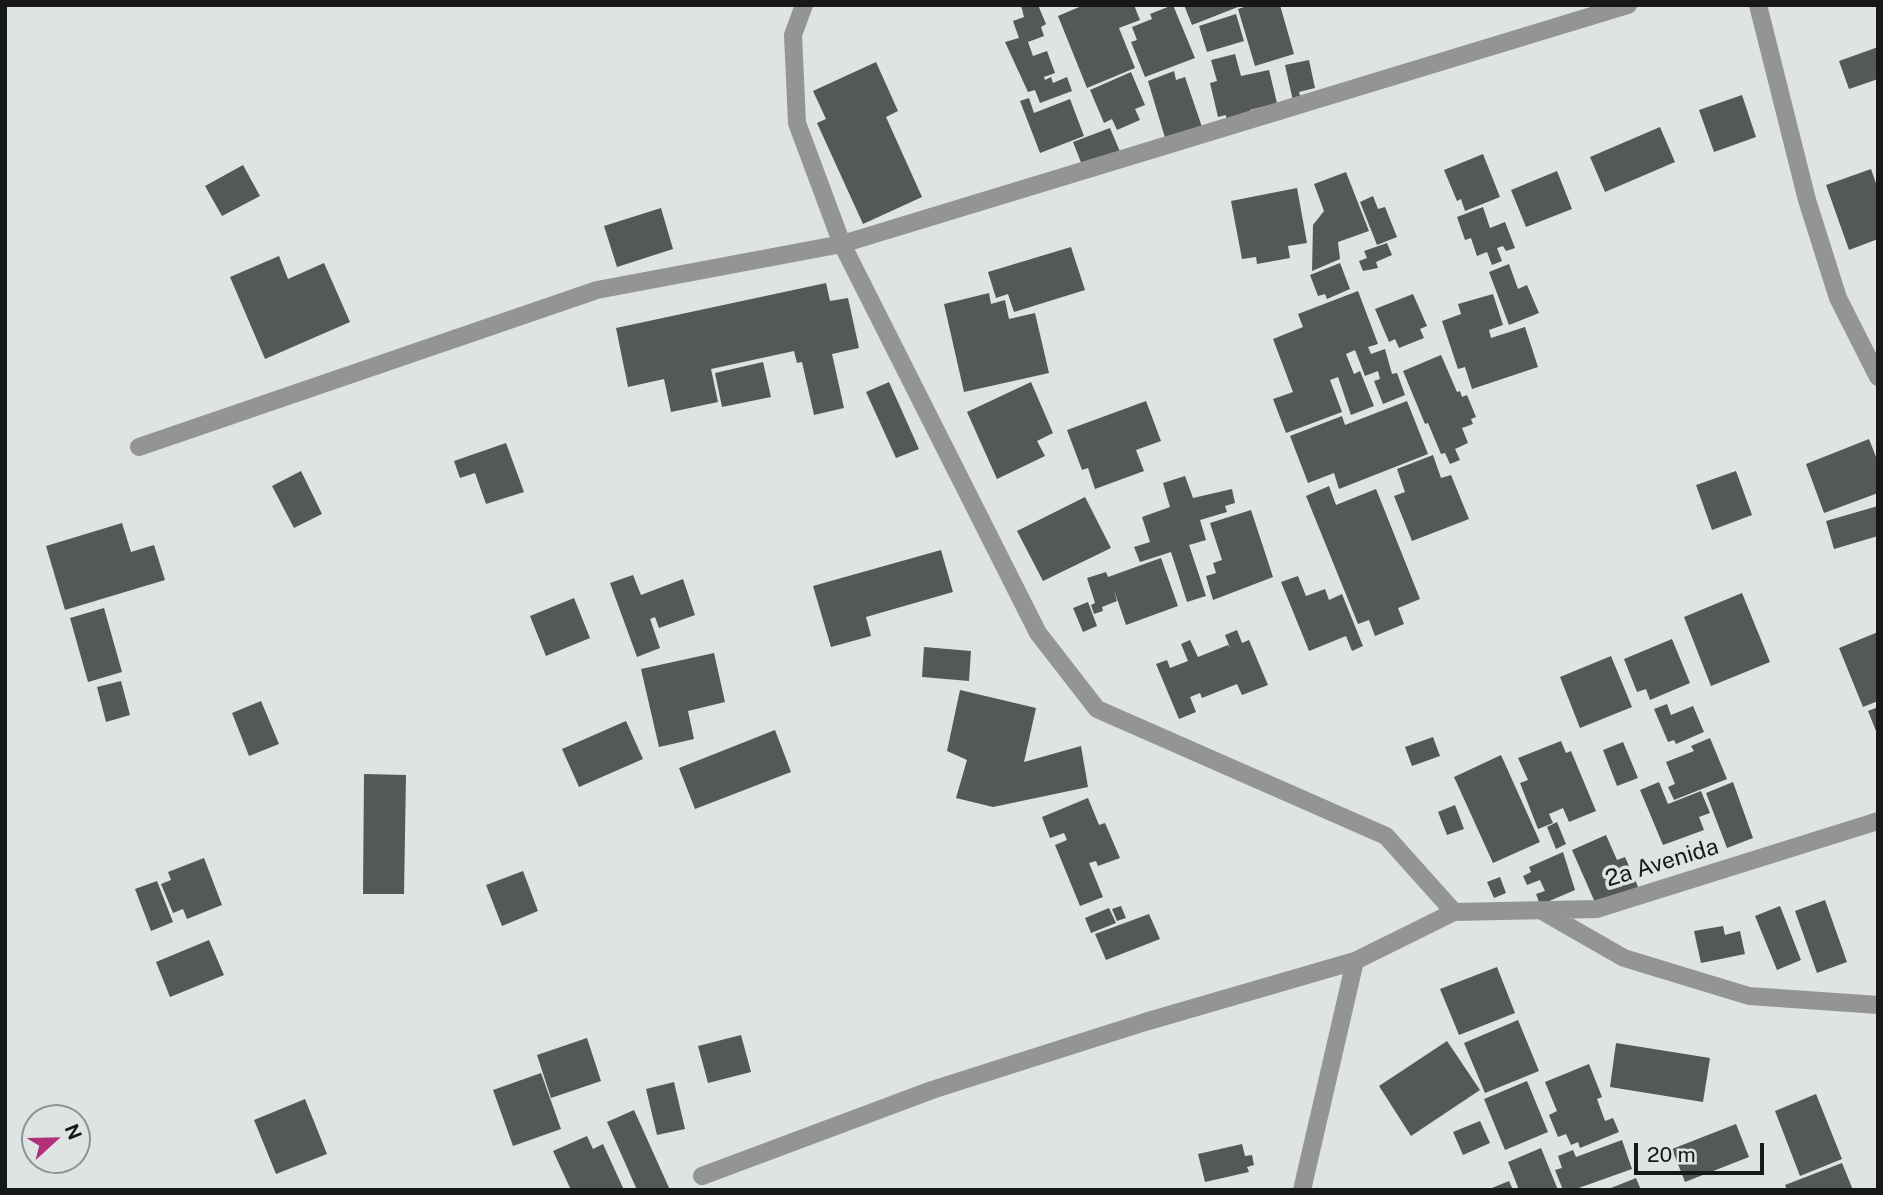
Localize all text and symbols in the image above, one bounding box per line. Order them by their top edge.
street label: 2a Avenida [1602,833,1722,893]
north arrow [21,1104,91,1174]
text: N [61,1121,87,1143]
scale bar [1638,1128,1768,1172]
text: 20 m [1647,1142,1696,1167]

